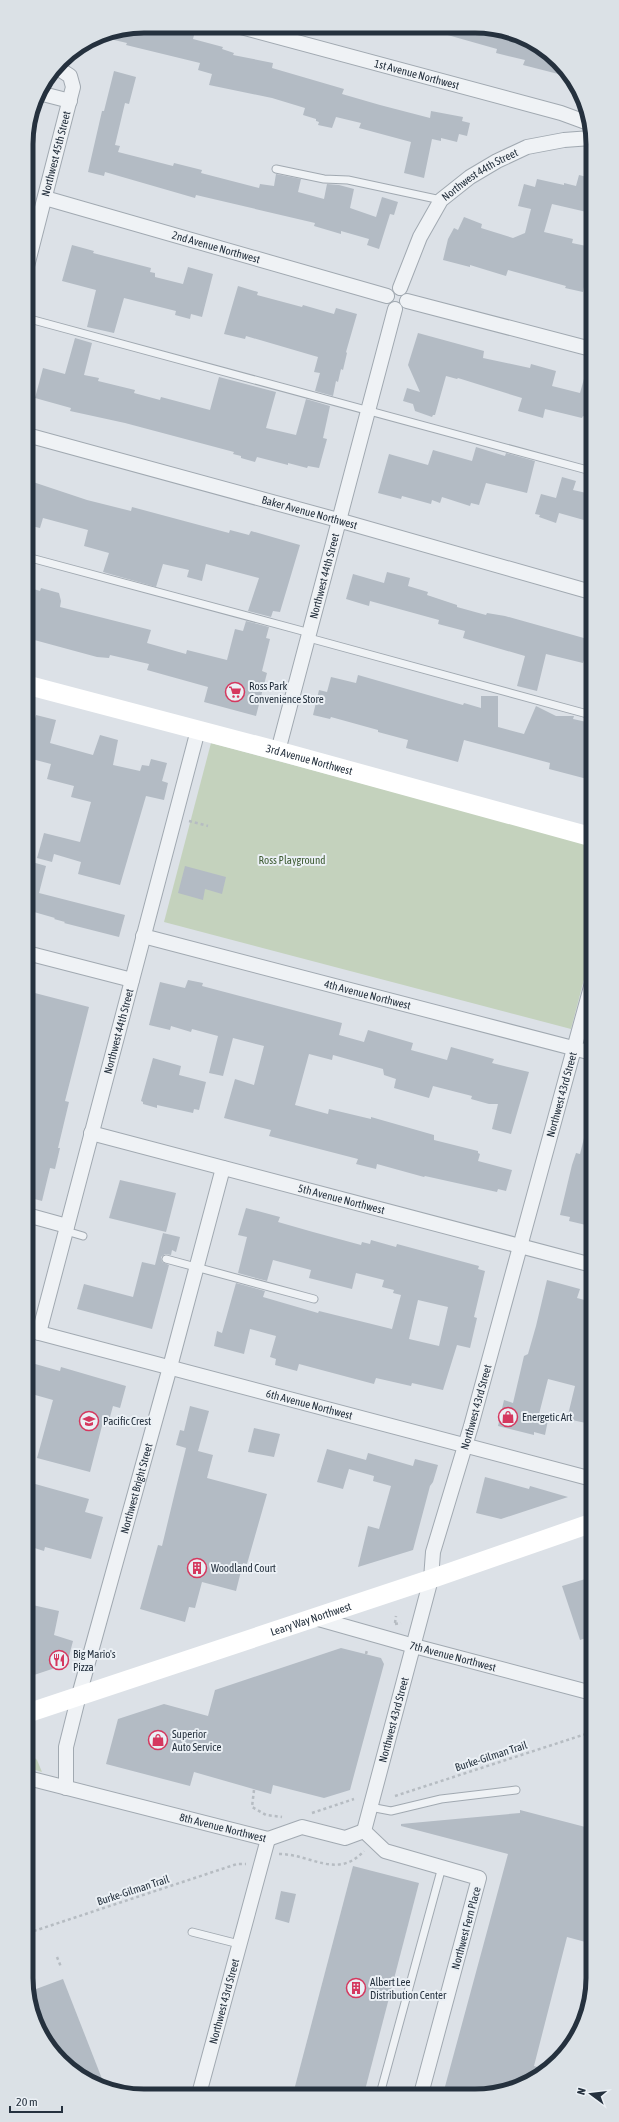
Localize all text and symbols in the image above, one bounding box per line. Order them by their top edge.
street label: 1st Avenue Northwest [373,57,461,91]
street label: Northwest 45th Street [39,110,73,198]
street label: Northwest 44th Street [439,146,520,203]
street label: 2nd Avenue Northwest [171,229,262,265]
street label: Baker Avenue Northwest [260,493,359,531]
street label: Northwest 44th Street [307,532,341,620]
place label: Ross Park Convenience Store [249,680,324,705]
supermarket icon: Ross Park Convenience Store [224,681,246,703]
street label: 3rd Avenue Northwest [265,742,354,777]
park label: Ross Playground [259,854,325,866]
street label: 4th Avenue Northwest [323,977,412,1012]
street label: Northwest 44th Street [102,987,136,1075]
street label: Northwest 43rd Street [544,1051,579,1139]
street label: 5th Avenue Northwest [297,1182,386,1216]
street label: Northwest 43rd Street [458,1363,494,1451]
street label: 6th Avenue Northwest [265,1387,354,1422]
shop icon: Energetic Art [497,1406,519,1428]
school or university icon: Pacific Crest [78,1410,100,1432]
place label: Energetic Art [522,1411,572,1423]
place label: Pacific Crest [103,1415,151,1427]
street label: Northwest Bright Street [118,1442,155,1535]
building icon: Woodland Court [186,1557,208,1579]
place label: Woodland Court [211,1562,276,1574]
street label: Leary Way Northwest [269,1600,353,1638]
street label: 7th Avenue Northwest [408,1639,497,1673]
place label: Big Mario's Pizza [73,1648,116,1673]
restaurant icon: Big Mario's Pizza [48,1649,70,1671]
street label: Northwest 43rd Street [376,1676,411,1764]
place label: Superior Auto Service [172,1728,221,1753]
shop icon: Superior Auto Service [147,1729,169,1751]
street label: Burke-Gilman Trail [453,1739,529,1773]
street label: 8th Avenue Northwest [178,1811,267,1844]
street label: Burke-Gilman Trail [95,1873,171,1907]
street label: Northwest Fern Place [449,1885,483,1971]
street label: Northwest 43rd Street [207,1957,241,2045]
place label: Albert Lee Distribution Center [370,1976,447,2001]
building icon: Albert Lee Distribution Center [345,1977,367,1999]
north arrow [571,2074,611,2114]
text: N [575,2087,588,2096]
scale bar [10,2088,62,2114]
text: 20 m [16,2095,38,2109]

